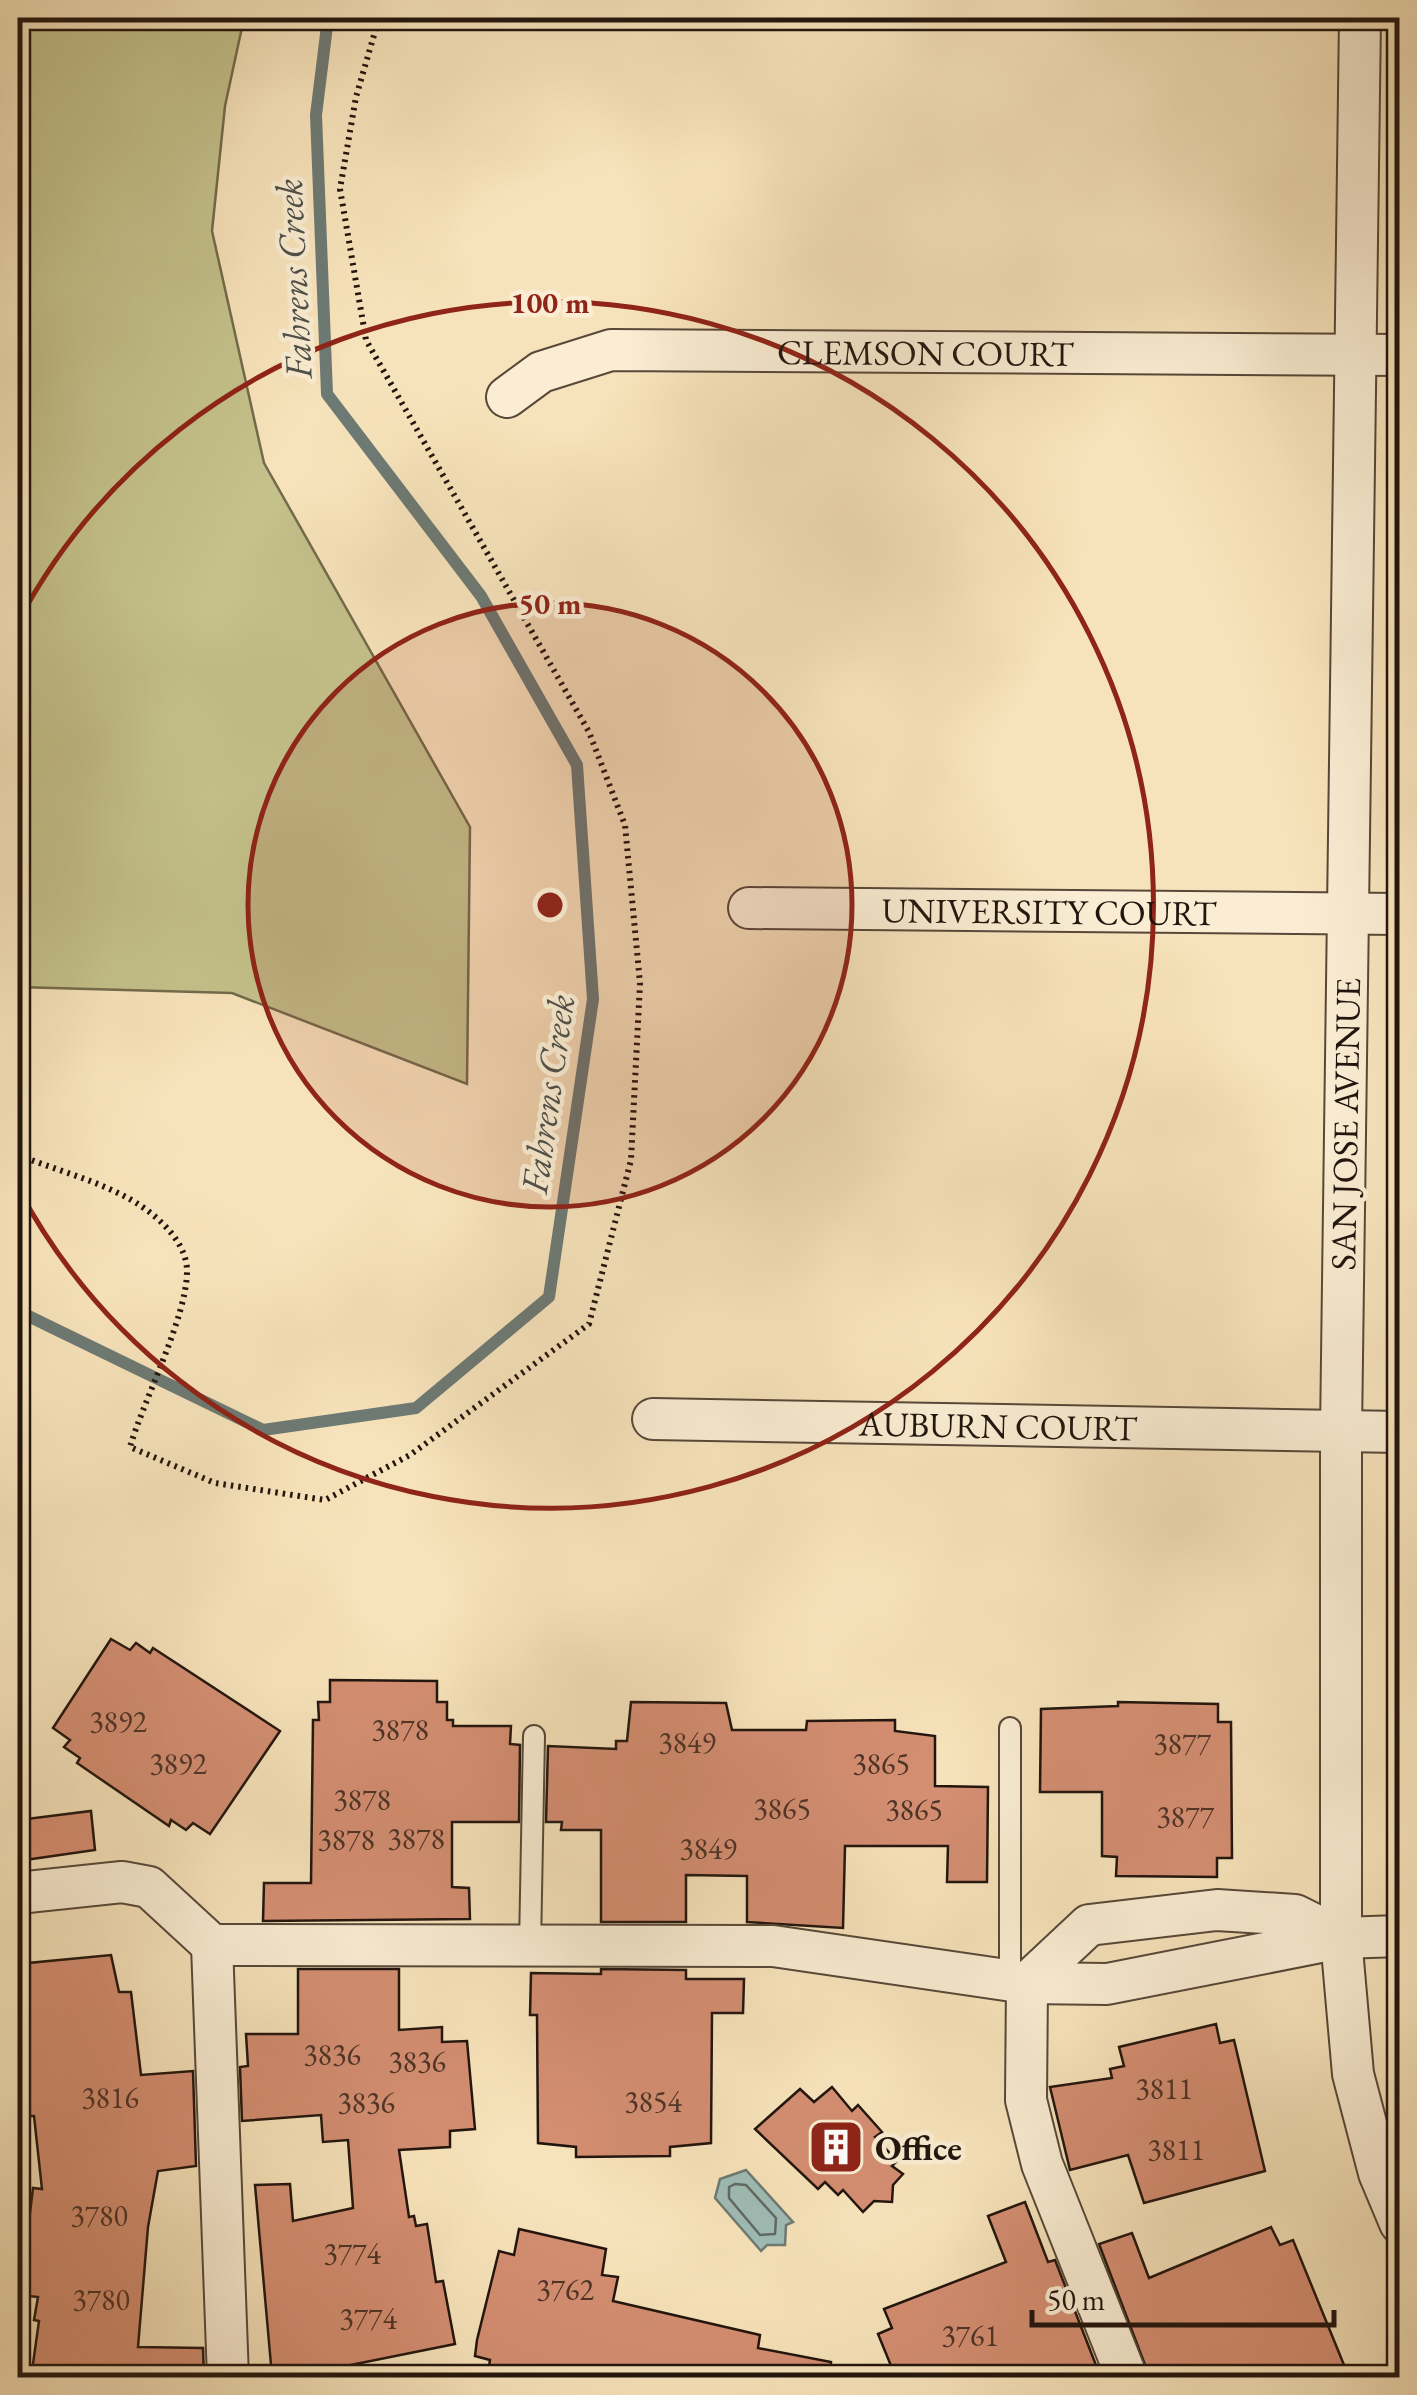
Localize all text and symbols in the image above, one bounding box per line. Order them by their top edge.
water label: Fahrens Creek [263,178,323,381]
text: 100 m [511,283,589,322]
street label: CLEMSON COURT [777,329,1074,375]
text: 50 m [518,584,582,623]
centre of rings [532,887,568,923]
street label: UNIVERSITY COURT [881,887,1217,935]
street label: SAN JOSE AVENUE [1320,977,1370,1271]
water label: Fahrens Creek [509,991,585,1198]
street label: AUBURN COURT [857,1400,1138,1450]
house number: 3892 [89,1702,147,1741]
house number: 3878 [371,1710,429,1749]
house number: 3849 [658,1723,716,1762]
house number: 3877 [1153,1724,1211,1763]
house number: 3892 [149,1744,207,1783]
house number: 3865 [852,1744,910,1783]
house number: 3878 [333,1780,391,1819]
house number: 3865 [753,1789,811,1828]
house number: 3865 [885,1790,943,1829]
house number: 3877 [1156,1797,1214,1836]
house number: 3878 [387,1819,445,1858]
house number: 3878 [317,1820,375,1859]
house number: 3849 [679,1829,737,1868]
house number: 3836 [303,2035,361,2074]
house number: 3836 [388,2042,446,2081]
house number: 3811 [1135,2069,1193,2108]
house number: 3816 [81,2078,139,2117]
house number: 3854 [624,2082,682,2121]
house number: 3836 [337,2083,395,2122]
building icon: Office [806,2117,866,2177]
place label: Office [875,2125,962,2170]
house number: 3811 [1147,2130,1205,2169]
house number: 3780 [70,2196,128,2235]
house number: 3774 [323,2234,381,2273]
scale bar [1032,2265,1334,2327]
house number: 3762 [536,2270,594,2309]
house number: 3780 [72,2280,130,2319]
text: 50 m [1047,2280,1105,2319]
house number: 3774 [339,2299,397,2338]
house number: 3761 [941,2316,999,2355]

